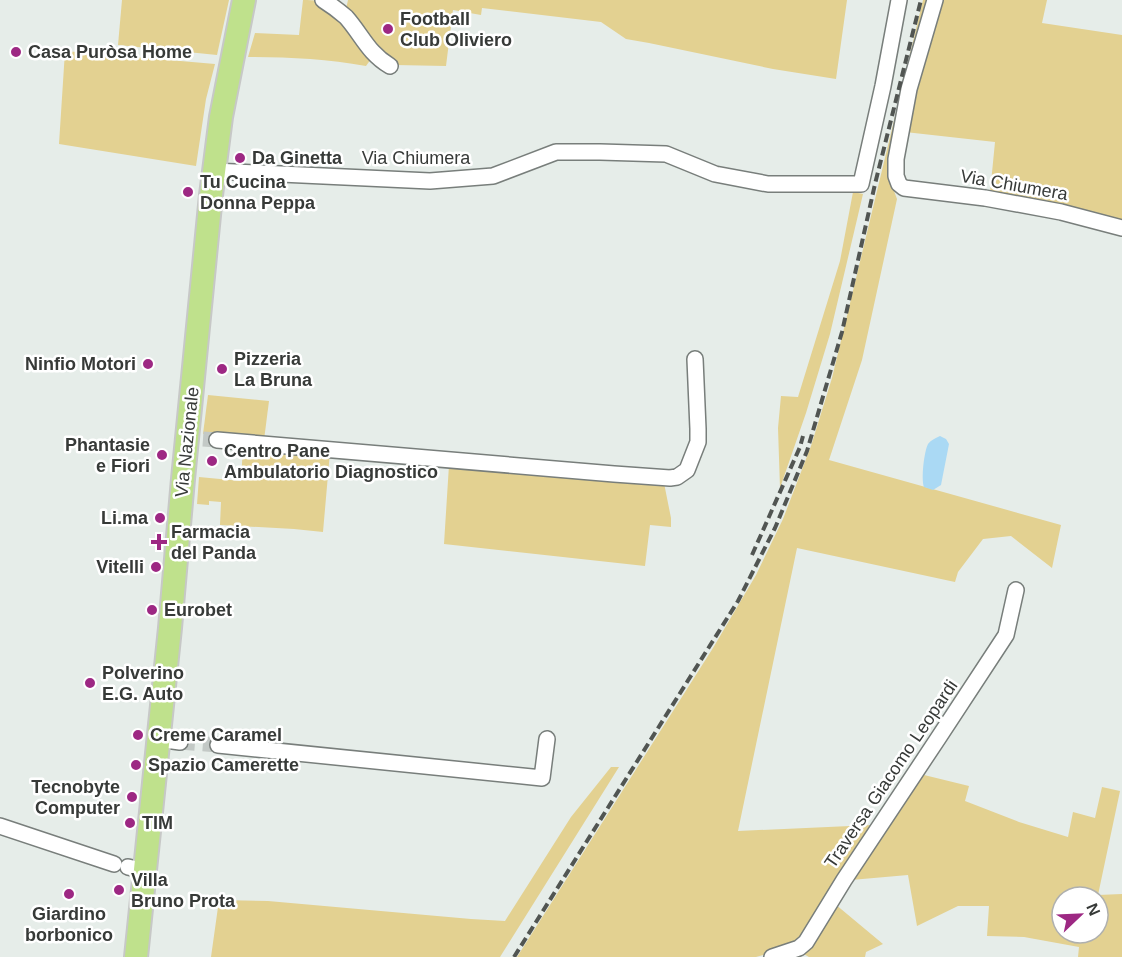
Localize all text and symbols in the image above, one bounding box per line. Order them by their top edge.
place label: Football Club Oliviero [400,9,512,50]
marker: Football Club Oliviero [381,22,395,36]
place label: Casa Puròsa Home [28,42,192,62]
marker: Casa Puròsa Home [9,45,23,59]
place label: Da Ginetta [252,148,343,168]
street label: Via Chiumera [362,148,471,168]
marker: Da Ginetta [233,151,247,165]
street label: Via Chiumera [959,166,1070,204]
place label: Tu Cucina Donna Peppa [200,172,316,213]
marker: Tu Cucina Donna Peppa [181,185,195,199]
place label: Pizzeria La Bruna [234,349,313,390]
place label: Ninfio Motori [25,354,136,374]
marker: Ninfio Motori [141,357,155,371]
marker: Pizzeria La Bruna [215,362,229,376]
street label: Via Nazionale [171,386,203,498]
place label: Phantasie e Fiori [65,435,150,476]
place label: Centro Pane Ambulatorio Diagnostico [224,441,438,482]
marker: Phantasie e Fiori [155,448,169,462]
marker: Centro Pane Ambulatorio Diagnostico [205,454,219,468]
place label: Li.ma [101,508,149,528]
marker: Li.ma [153,511,167,525]
place label: Farmacia del Panda [171,522,257,563]
marker: Farmacia del Panda [152,535,166,549]
place label: Vitelli [96,557,144,577]
marker: Vitelli [149,560,163,574]
place label: Eurobet [164,600,232,620]
marker: Eurobet [145,603,159,617]
place label: Polverino E.G. Auto [102,663,184,704]
marker: Polverino E.G. Auto [83,676,97,690]
street label: Traversa Giacomo Leopardi [821,676,961,872]
place label: Creme Caramel [150,725,282,745]
marker: Creme Caramel [131,728,145,742]
place label: Spazio Camerette [148,755,299,775]
marker: Spazio Camerette [129,758,143,772]
place label: Tecnobyte Computer [31,777,120,818]
marker: Tecnobyte Computer [125,790,139,804]
place label: TIM [142,813,173,833]
marker: TIM [123,816,137,830]
place label: Villa Bruno Prota [131,870,236,911]
marker: Villa Bruno Prota [112,883,126,897]
north arrow [1050,885,1110,945]
marker: Giardino borbonico [62,887,76,901]
text: N [1083,901,1103,918]
place label: Giardino borbonico [25,904,113,945]

